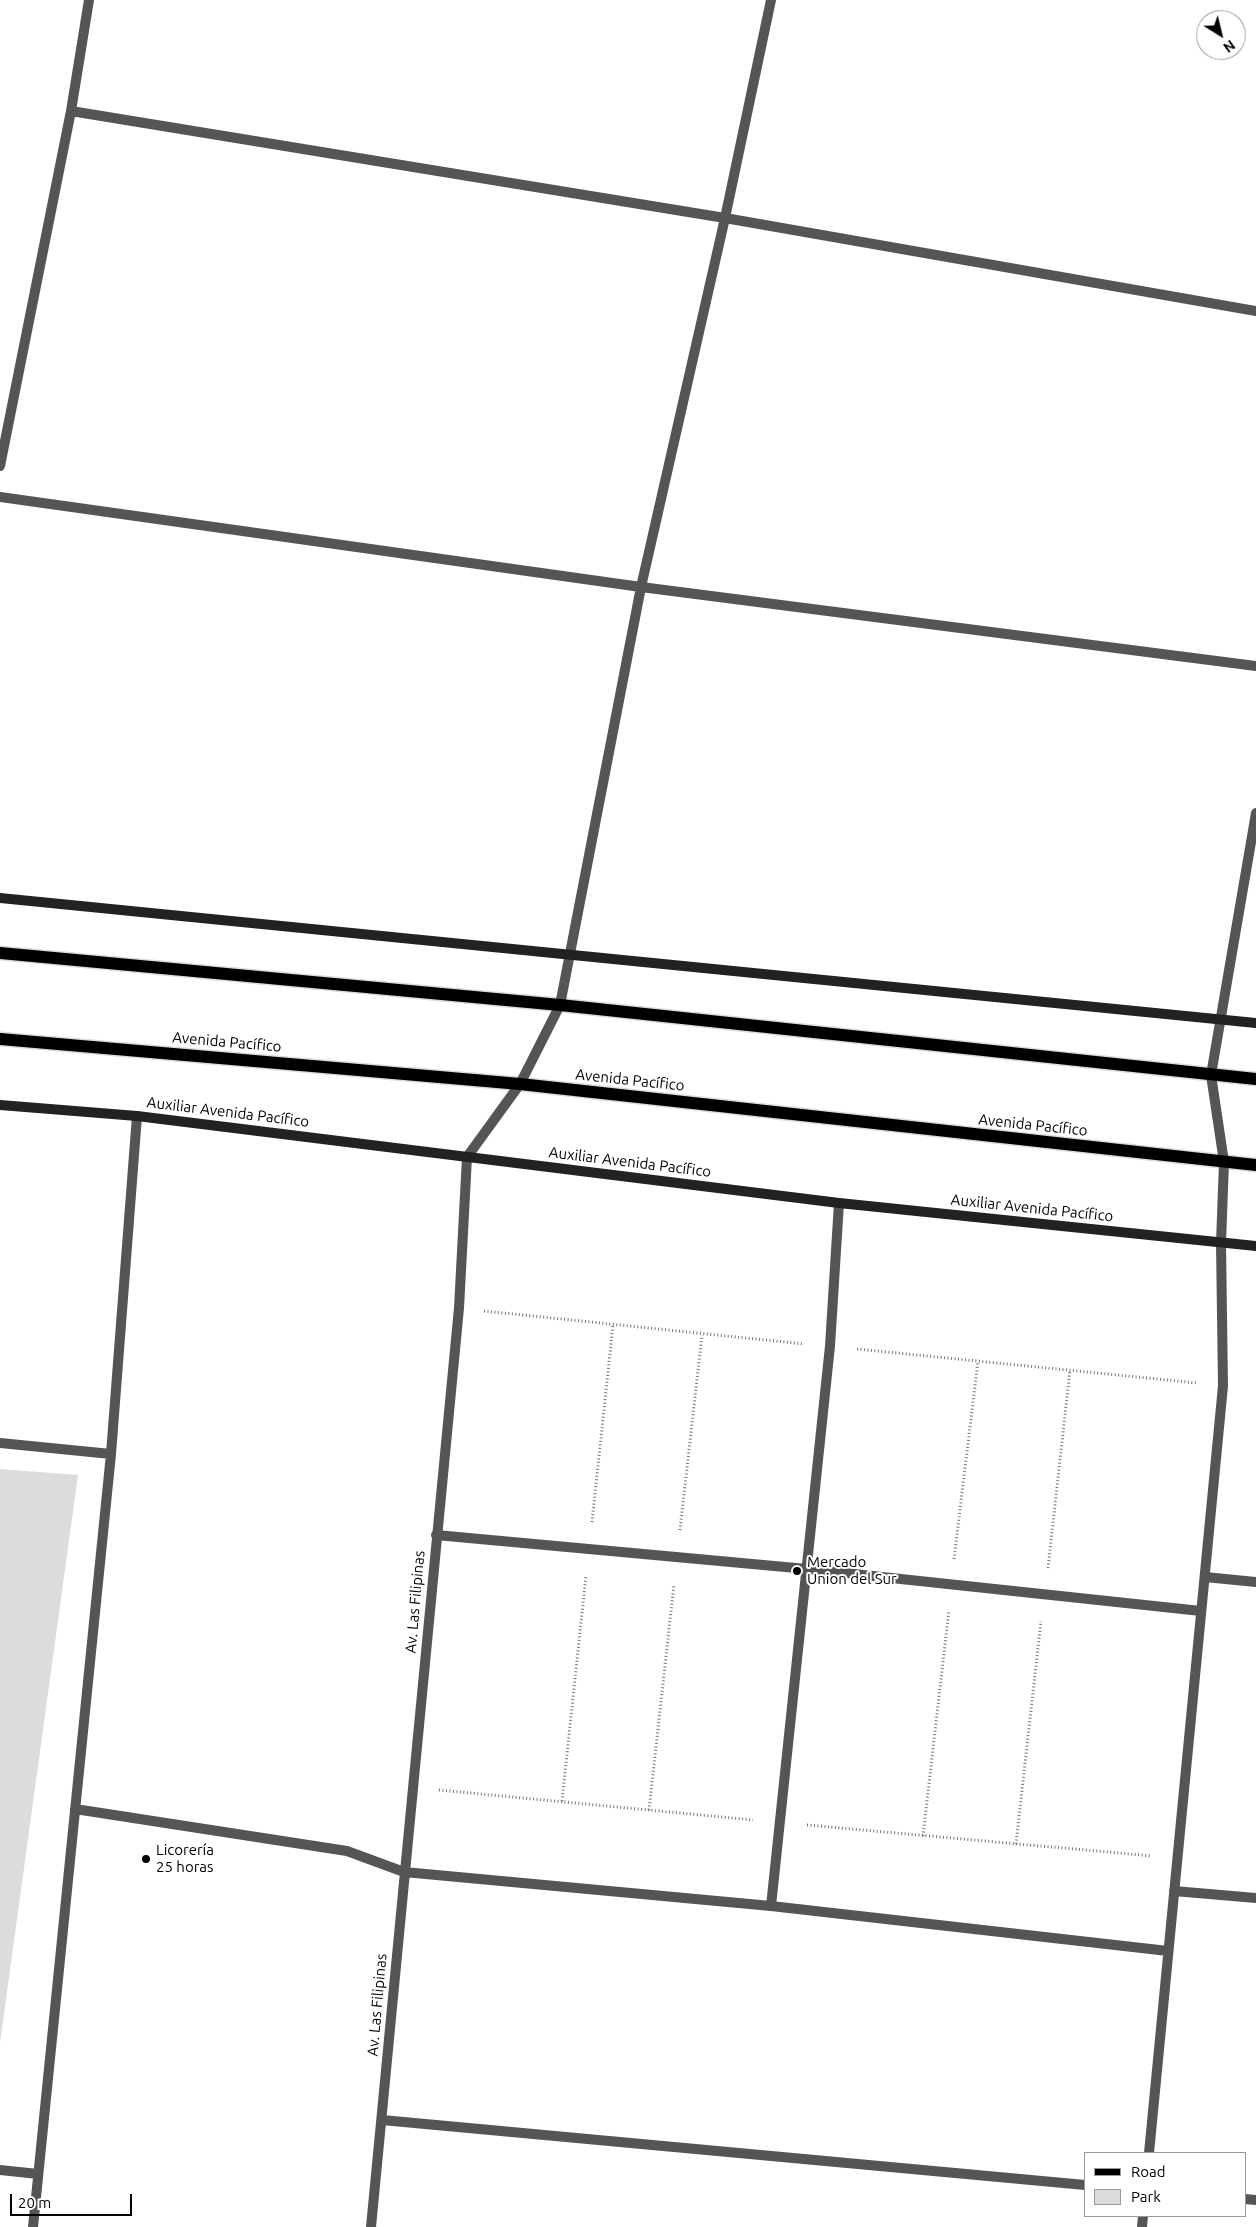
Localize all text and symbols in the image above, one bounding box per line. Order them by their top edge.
north arrow [1196,10,1246,60]
text: N [1220,37,1238,56]
street label: Avenida Pacífico [172,1028,282,1056]
street label: Avenida Pacífico [575,1065,685,1095]
street label: Auxiliar Avenida Pacífico [146,1093,310,1131]
street label: Avenida Pacífico [978,1110,1088,1140]
street label: Auxiliar Avenida Pacífico [548,1143,712,1181]
street label: Auxiliar Avenida Pacífico [950,1191,1114,1225]
street label: Av. Las Filipinas [402,1550,428,1654]
place label: Mercado Union del Sur [807,1553,897,1588]
marker: Mercado Union del Sur [791,1565,803,1577]
place label: Licorería 25 horas [156,1841,214,1876]
marker: Licorería 25 horas [140,1853,152,1865]
street label: Av. Las Filipinas [364,1953,390,2057]
legend [1084,2152,1246,2217]
text: Road [1131,2163,1166,2180]
scale bar [12,2184,135,2216]
text: Park [1131,2188,1161,2205]
text: 20 m [18,2194,51,2211]

